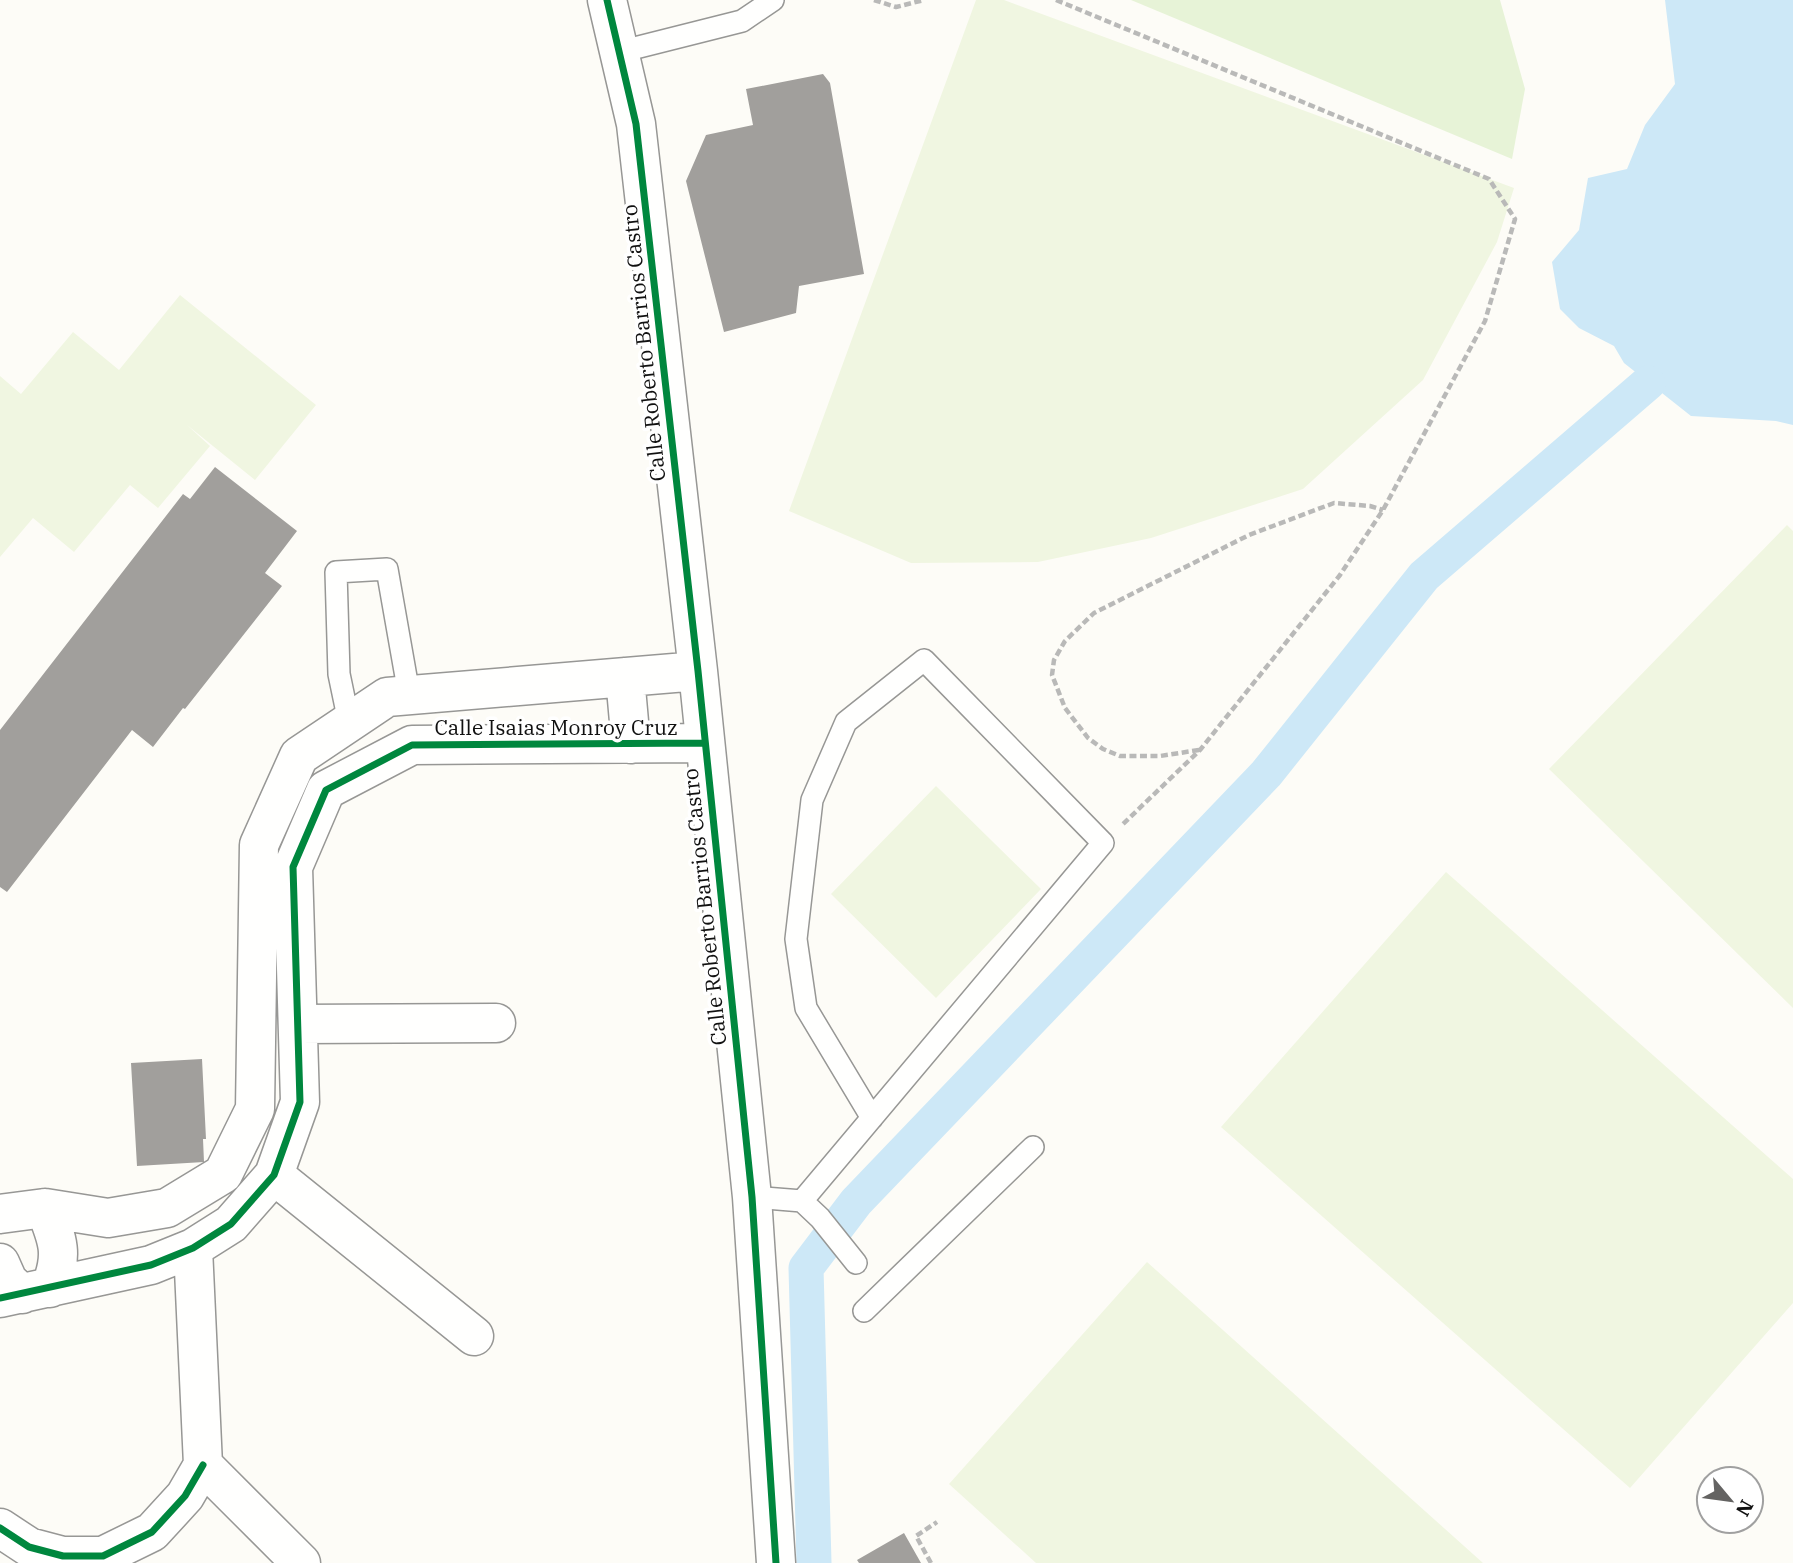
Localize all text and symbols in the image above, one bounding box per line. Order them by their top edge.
street label: Calle Roberto Barrios Castro [615,203,671,483]
street label: Calle Isaias Monroy Cruz [434,713,678,741]
street label: Calle Roberto Barrios Castro [676,767,732,1047]
north arrow [1695,1465,1765,1535]
text: N [1731,1496,1759,1521]

